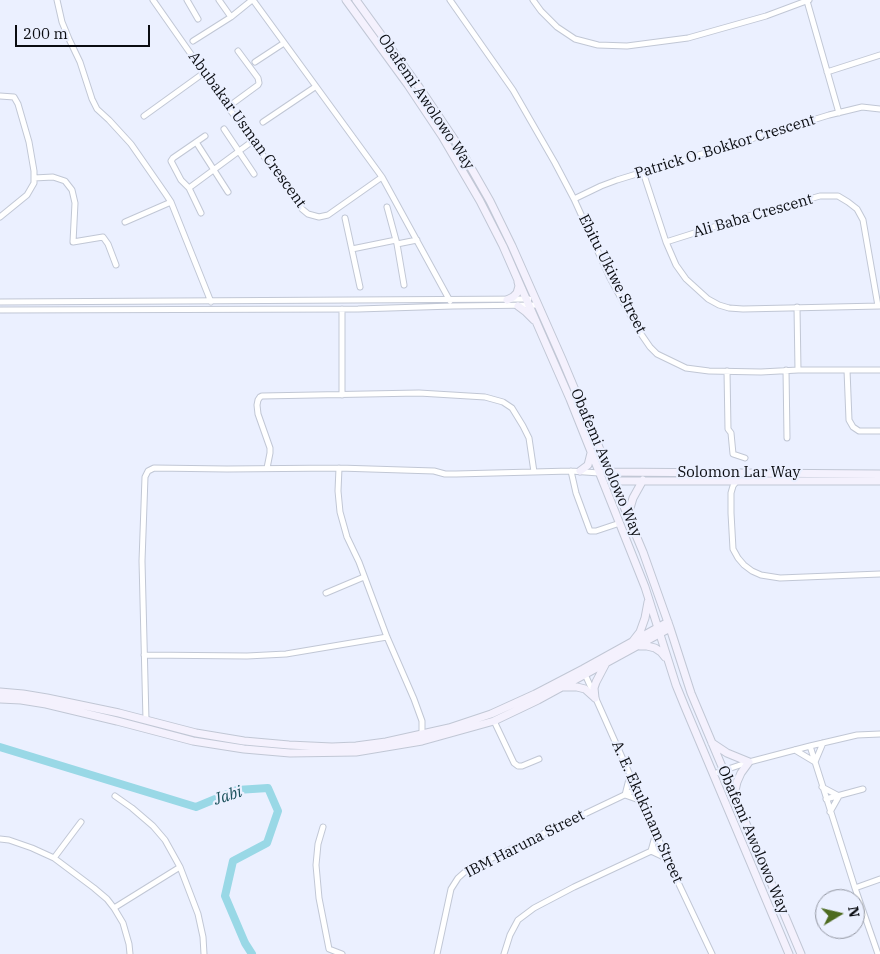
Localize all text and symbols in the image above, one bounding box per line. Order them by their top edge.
scale bar [18,15,152,47]
text: 200 m [23,24,68,43]
street label: Obafemi Awolowo Way [374,31,478,173]
street label: Abubakar Usman Crescent [184,48,310,212]
street label: Patrick O. Bokkor Crescent [632,111,818,183]
street label: Ali Baba Crescent [691,190,815,242]
street label: Ebitu Ukiwe Street [574,212,650,336]
street label: Obafemi Awolowo Way [567,386,645,540]
street label: Solomon Lar Way [678,464,800,482]
street label: A. E. Ekukinam Street [607,738,687,886]
street label: Obafemi Awolowo Way [714,763,792,917]
water label: Jabi [211,782,245,810]
street label: IBM Haruna Street [462,806,588,882]
north arrow [815,889,865,939]
text: N [844,905,864,919]

